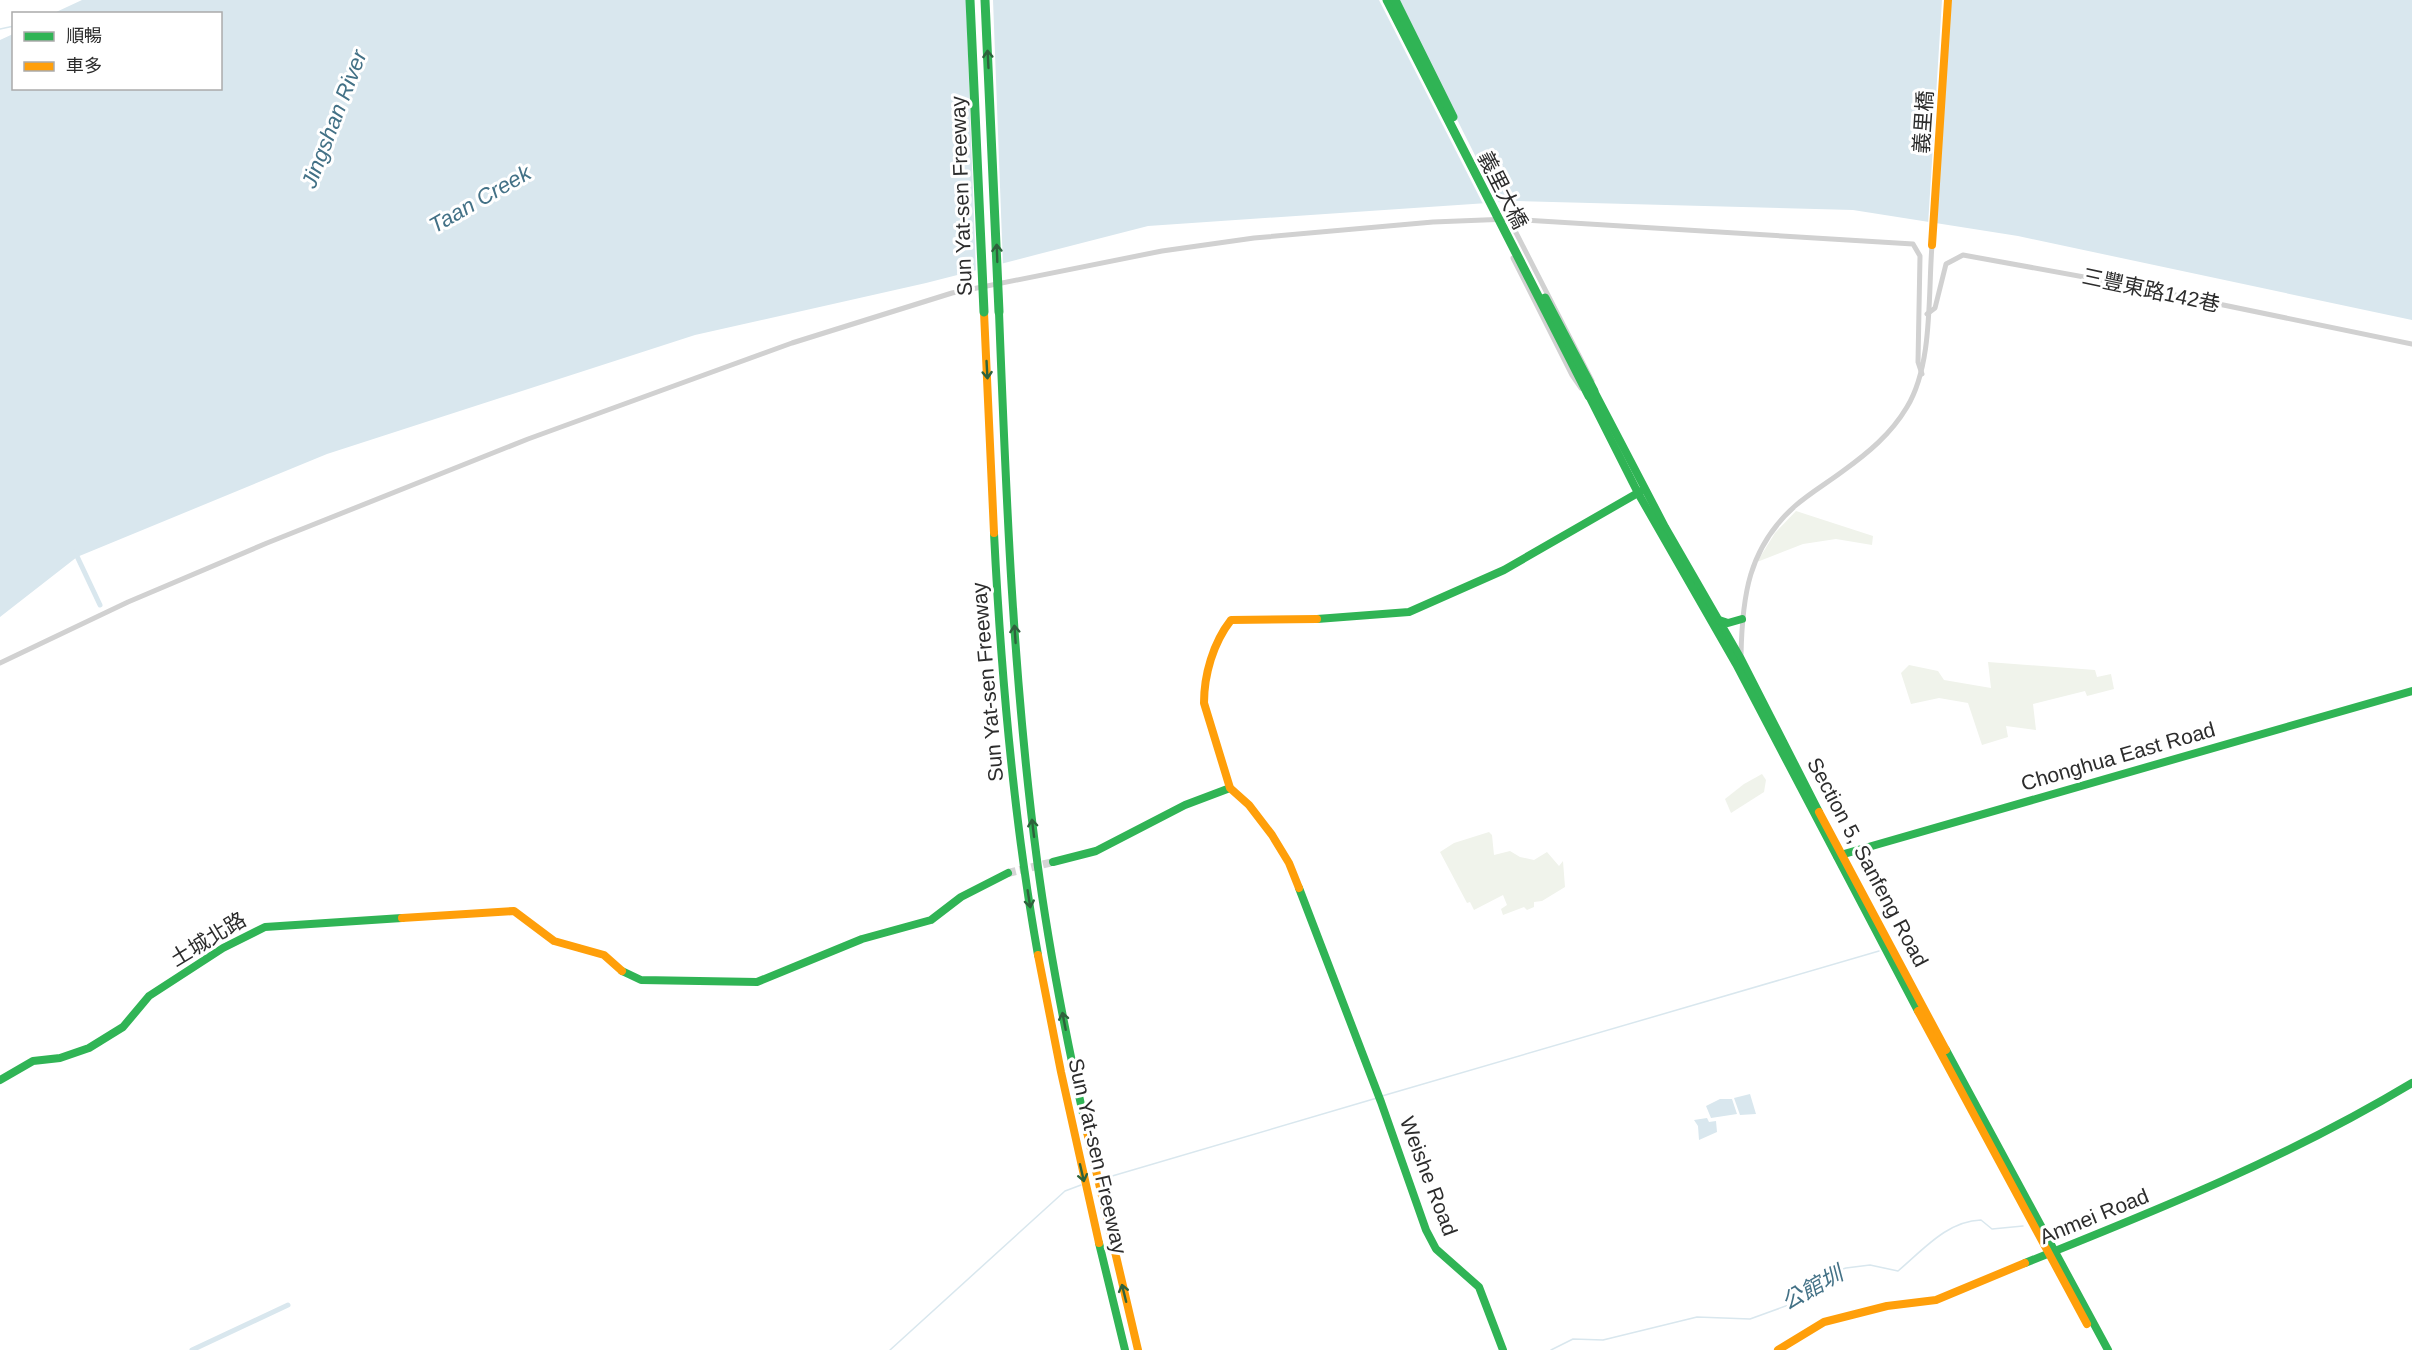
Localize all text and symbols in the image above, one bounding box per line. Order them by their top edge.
legend [12,12,222,90]
text: 順暢 [66,26,102,46]
water label: Jingshan River [296,45,372,192]
one-way arrow [982,49,993,69]
text: 車多 [66,56,102,76]
street label: 義里橋 [1909,90,1937,154]
street label: Sun Yat-sen Freeway [946,95,976,296]
street label: 義里大橋 [1474,147,1532,233]
water label: Taan Creek [425,159,536,238]
one-way arrow [991,244,1002,264]
street label: 三豐東路142巷 [2080,264,2222,316]
one-way arrow [981,360,992,380]
street label: Sun Yat-sen Freeway [967,581,1007,783]
one-way arrow [1009,625,1020,645]
street label: Chonghua East Road [2018,717,2218,795]
street label: Section 5, Sanfeng Road [1803,754,1933,970]
one-way arrow [1027,819,1038,839]
one-way arrow [1023,889,1034,909]
street label: 土城北路 [166,908,250,970]
one-way arrow [1058,1011,1069,1031]
street label: Sun Yat-sen Freeway [1064,1056,1132,1257]
street label: Weishe Road [1396,1113,1462,1239]
one-way arrow [1077,1163,1088,1182]
street label: Anmei Road [2036,1184,2152,1248]
water label: 公館圳 [1777,1260,1850,1315]
one-way arrow [1118,1284,1130,1303]

